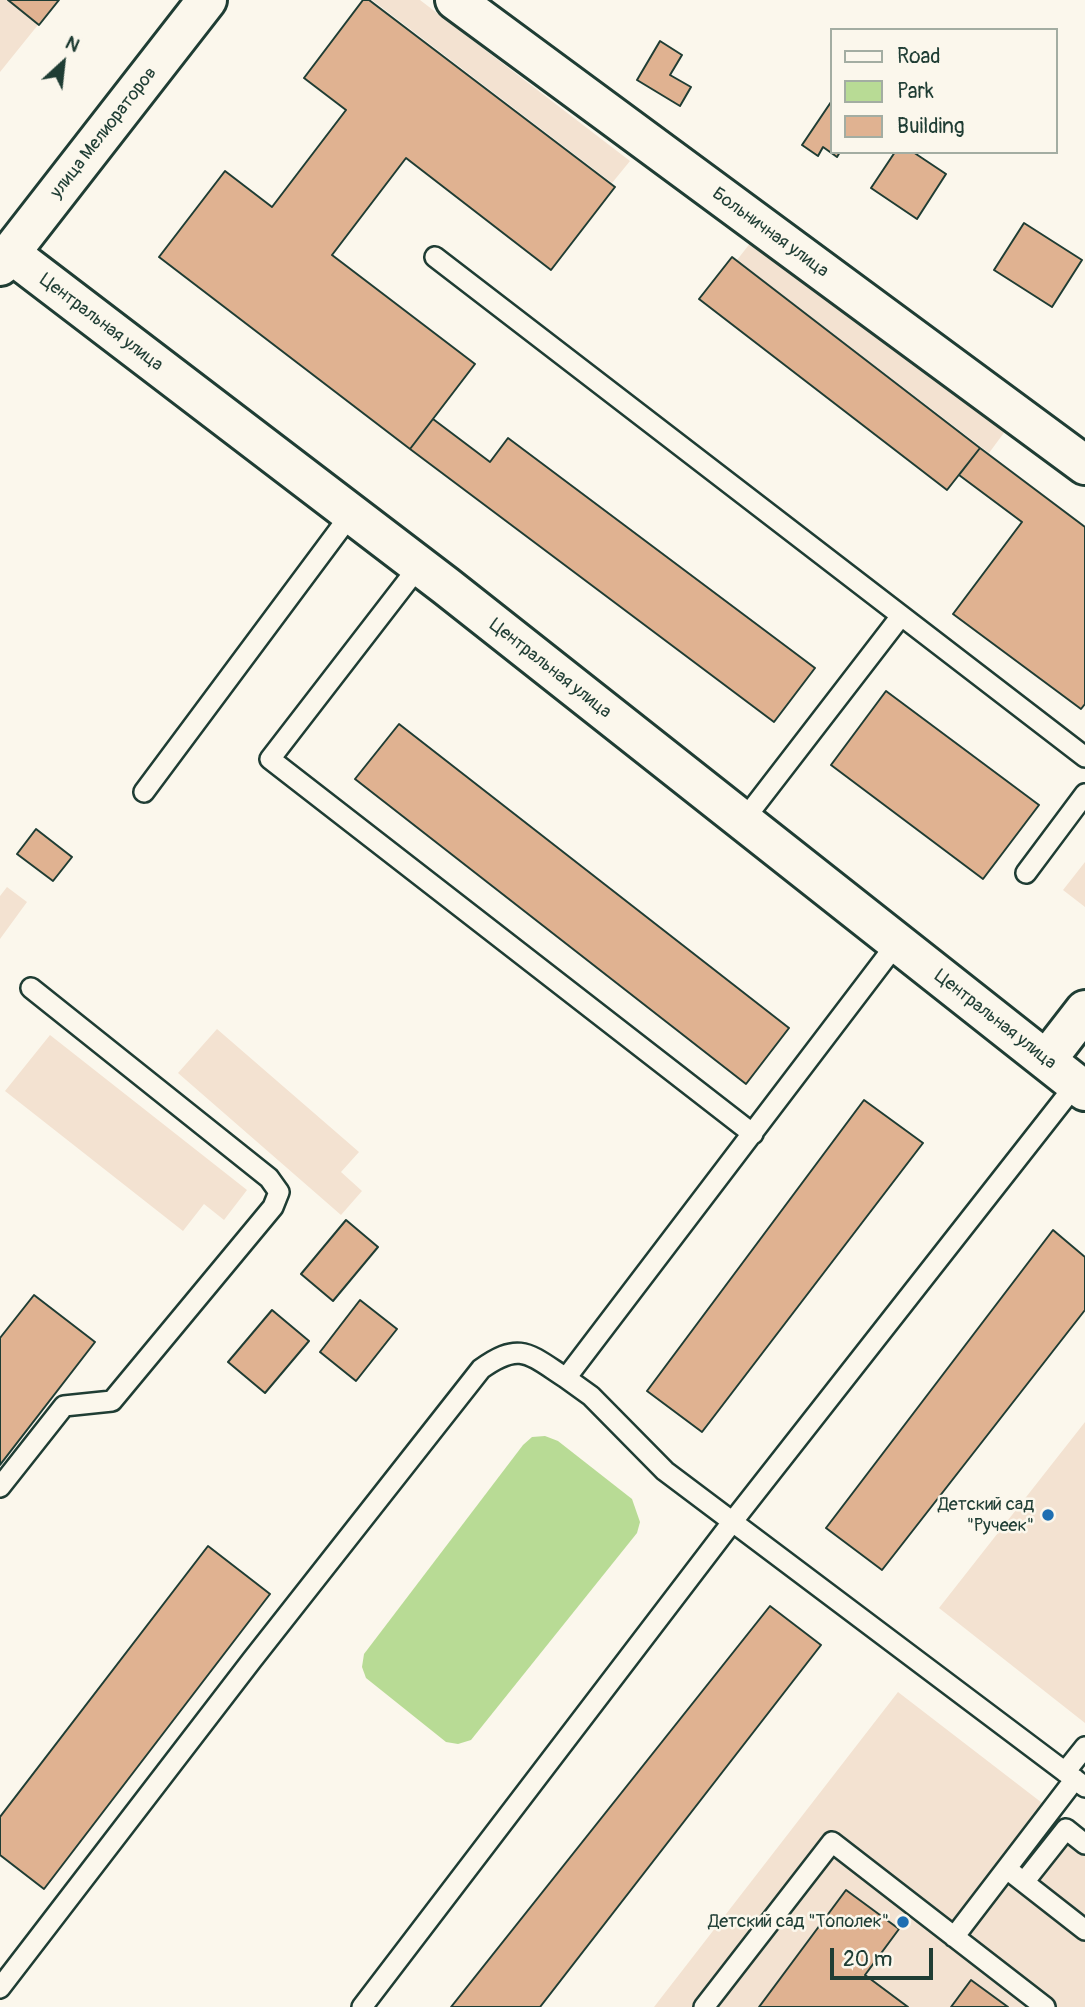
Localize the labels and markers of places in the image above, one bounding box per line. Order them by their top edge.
place label: Детский сад "Ручеек" [938,1494,1034,1536]
marker: Детский сад "Ручеек" [1040,1507,1056,1523]
place label: Детский сад "Тополек" [708,1911,889,1933]
marker: Детский сад "Тополек" [895,1914,911,1930]

